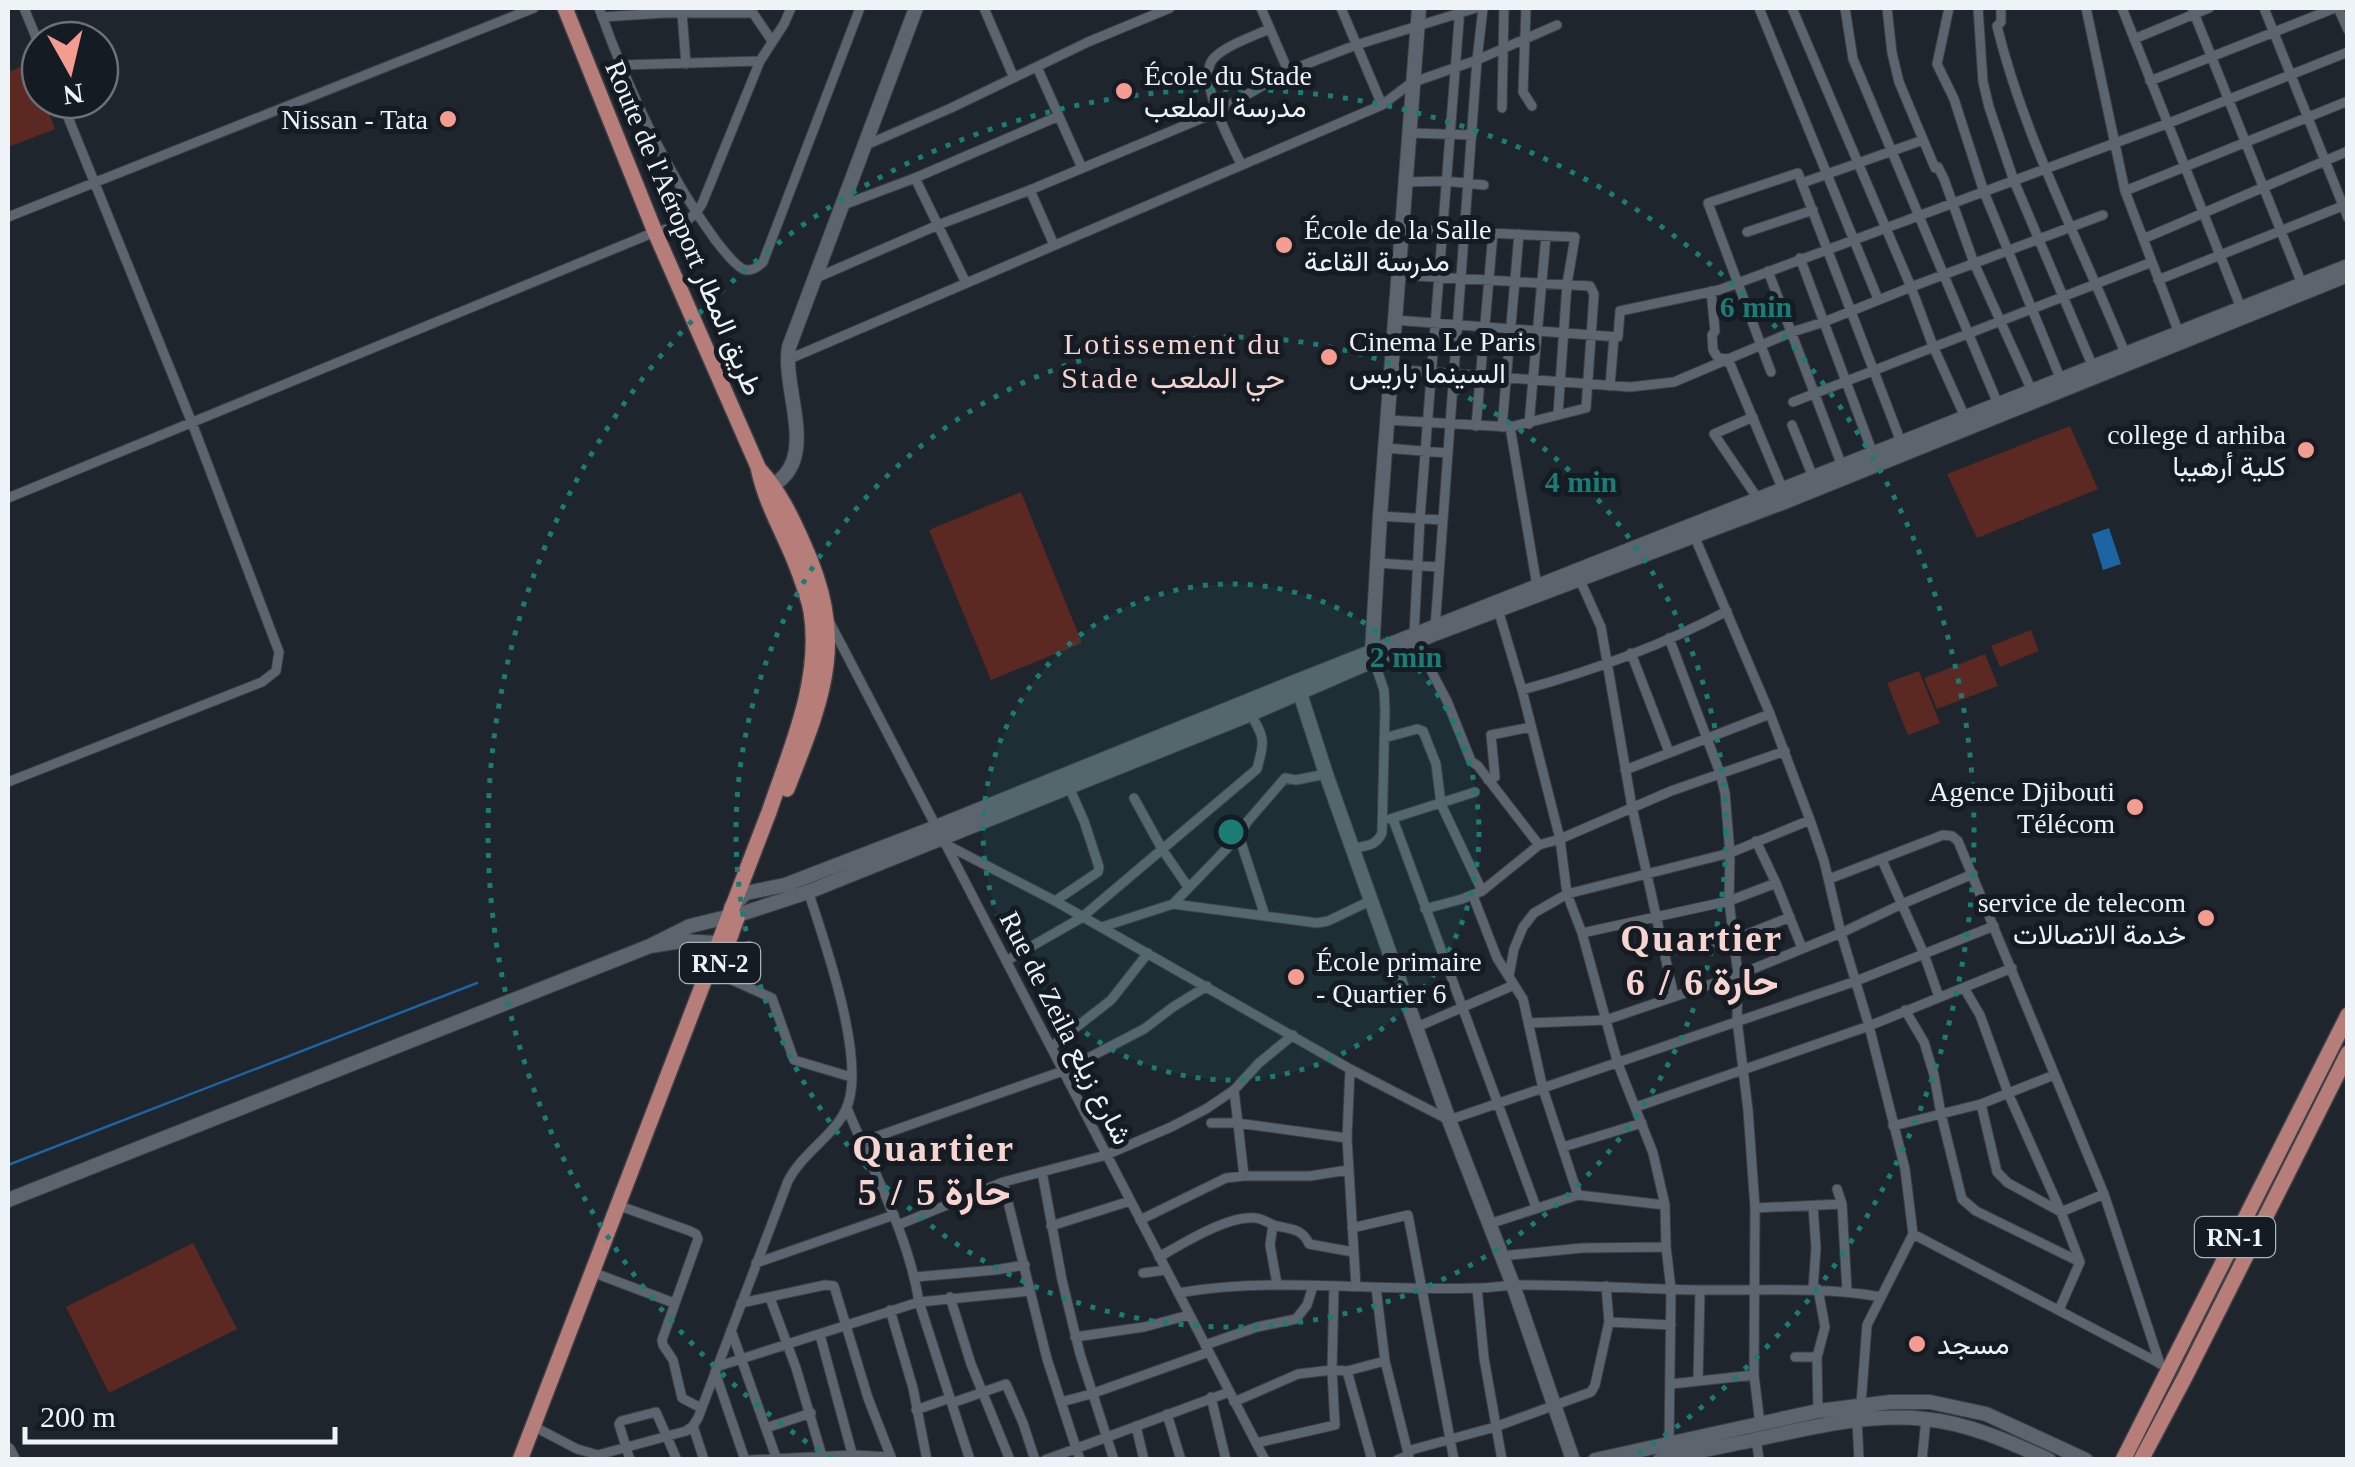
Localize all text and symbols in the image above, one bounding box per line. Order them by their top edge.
north arrow [20,20,120,120]
street label: Route de l'Aéroport طريق المطار [597,56,769,401]
place label: École du Stade مدرسة الملعب [1144,60,1312,125]
text: N [61,78,86,111]
marker: École du Stade مدرسة الملعب [1113,80,1135,102]
place label: Nissan - Tata [281,104,429,135]
marker: Nissan - Tata [437,108,459,130]
place label: École de la Salle مدرسة القاعة [1304,214,1491,279]
marker: École de la Salle مدرسة القاعة [1273,234,1295,256]
text: 6 min [1720,290,1793,323]
place label: Cinema Le Paris السينما باريس [1349,326,1536,391]
district label: Lotissement du Stade حي الملعب [1061,327,1285,402]
marker: Cinema Le Paris السينما باريس [1318,346,1340,368]
place label: college d arhiba كلية أرهيبا [2107,419,2287,484]
marker: college d arhiba كلية أرهيبا [2295,439,2317,461]
text: 4 min [1545,465,1618,498]
text: 2 min [1370,640,1443,673]
place label: Agence Djibouti Télécom [1929,776,2115,839]
marker: Agence Djibouti Télécom [2124,796,2146,818]
centre of rings [1213,814,1249,850]
place label: service de telecom خدمة الاتصالات [1978,887,2186,950]
street label: Rue de Zeila شارع زيلع [990,906,1138,1152]
marker: service de telecom خدمة الاتصالات [2195,907,2217,929]
district label: Quartier 6 / حارة 6 [1620,917,1784,1006]
road number: RN-2 [680,943,760,983]
place label: École primaire - Quartier 6 [1316,946,1482,1009]
marker: École primaire - Quartier 6 [1285,966,1307,988]
district label: Quartier 5 / حارة 5 [852,1127,1016,1216]
road number: RN-1 [2195,1217,2275,1257]
place label: مسجد [1937,1329,2010,1361]
marker: مسجد [1906,1333,1928,1355]
scale bar [25,1382,335,1444]
text: 200 m [40,1400,116,1433]

